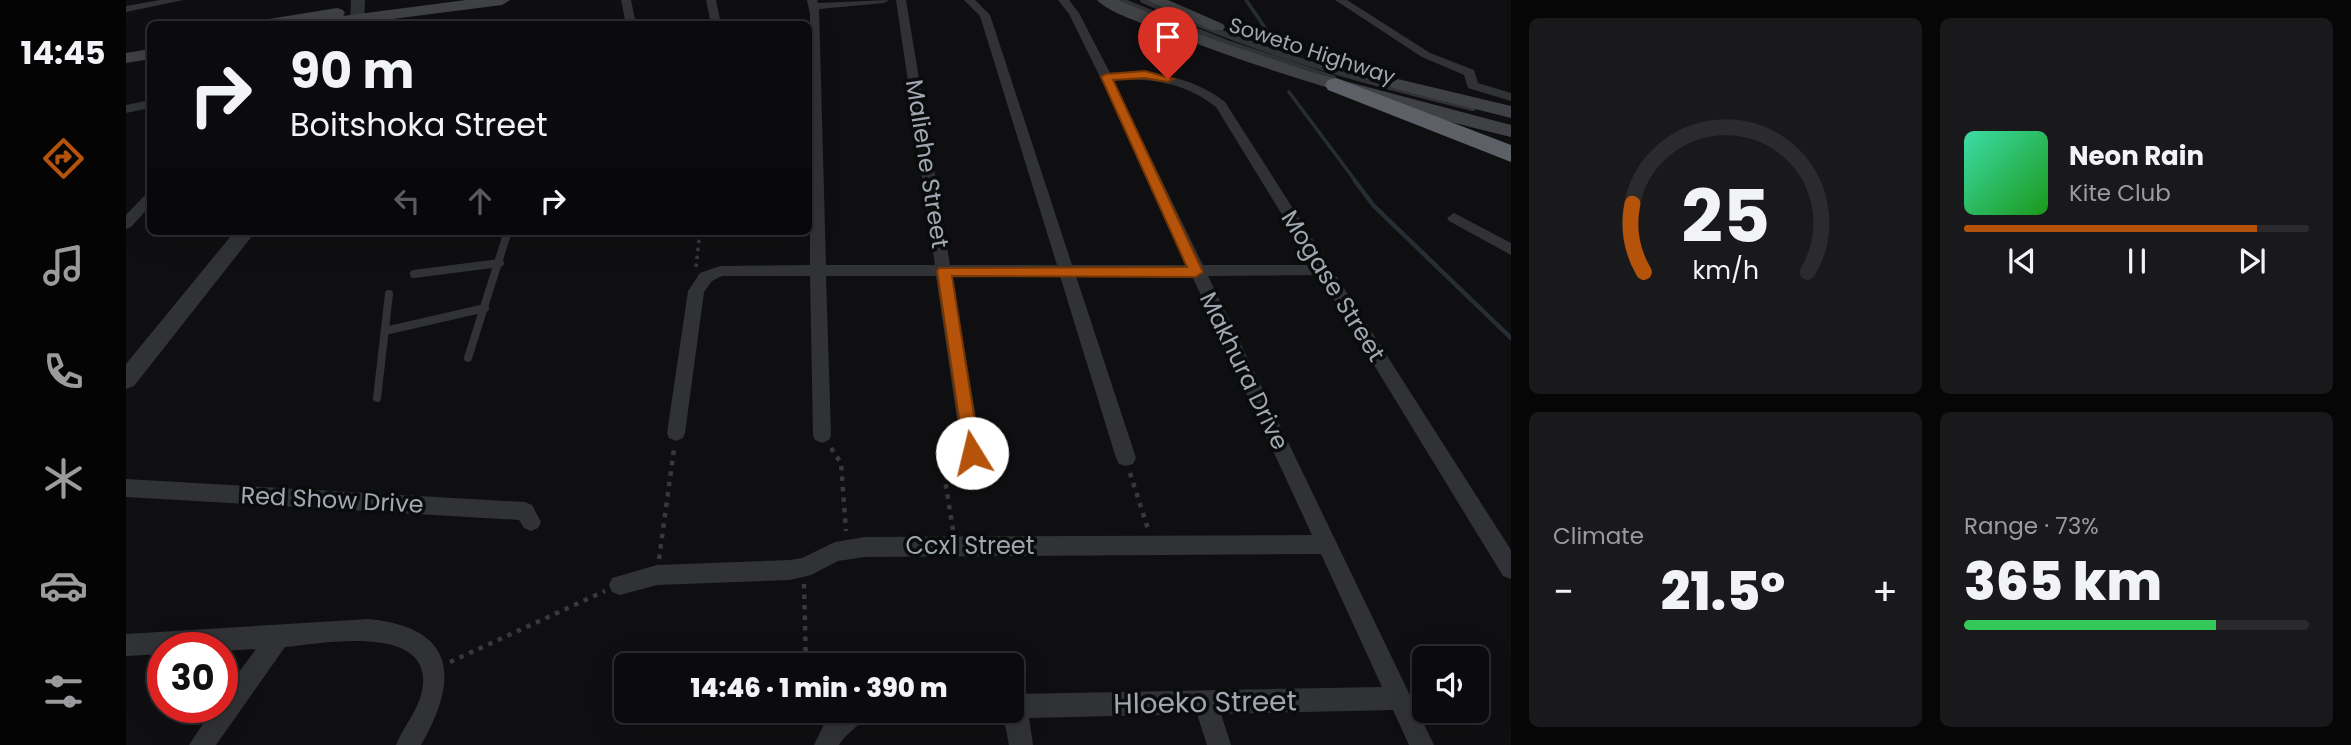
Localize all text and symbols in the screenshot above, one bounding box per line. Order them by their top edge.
pin [1138,7,1198,79]
street label: Soweto Highway [1225,10,1399,91]
icon: arrive [1149,18,1187,56]
text: 14:45 [20,30,106,75]
text: 90 m [290,37,414,105]
icon: right [175,49,266,140]
street label: Maliehe Street [898,77,957,251]
text: Boitshoka Street [290,102,548,147]
icon: directions [39,134,88,183]
text: Neon Rain [2069,138,2204,174]
text: 25 [1681,166,1770,267]
text: Kite Club [2069,177,2171,209]
icon: left [388,182,426,220]
icon: ahead [461,182,499,220]
icon: right [534,182,572,220]
street label: Mogase Street [1274,204,1393,368]
icon: music [39,241,88,290]
icon: previous [2003,242,2041,280]
icon: pause [2118,242,2156,280]
icon: next [2233,242,2271,280]
text: km/h [1692,253,1759,288]
street label: Makhura Drive [1192,286,1297,455]
icon: phone [39,347,88,396]
position arrow [935,416,1009,490]
icon: climate [39,454,88,503]
street label: Red Show Drive [240,478,424,521]
text: Range · 73% [1964,510,2099,542]
text: Climate [1553,520,1644,552]
street label: Ccx1 Street [906,529,1034,562]
text: 365 km [1964,545,2162,618]
text: 21.5° [1661,555,1785,628]
icon: car [39,561,88,610]
text: − [1553,565,1574,618]
text: + [1872,565,1898,618]
speed limit sign: 30 [147,632,238,723]
map controls [1412,646,1489,723]
button: sound [1412,646,1489,723]
icon: filters [39,667,88,716]
text: 14:46 · 1 min · 390 m [690,670,948,706]
street label: Hloeko Street [1113,681,1297,724]

